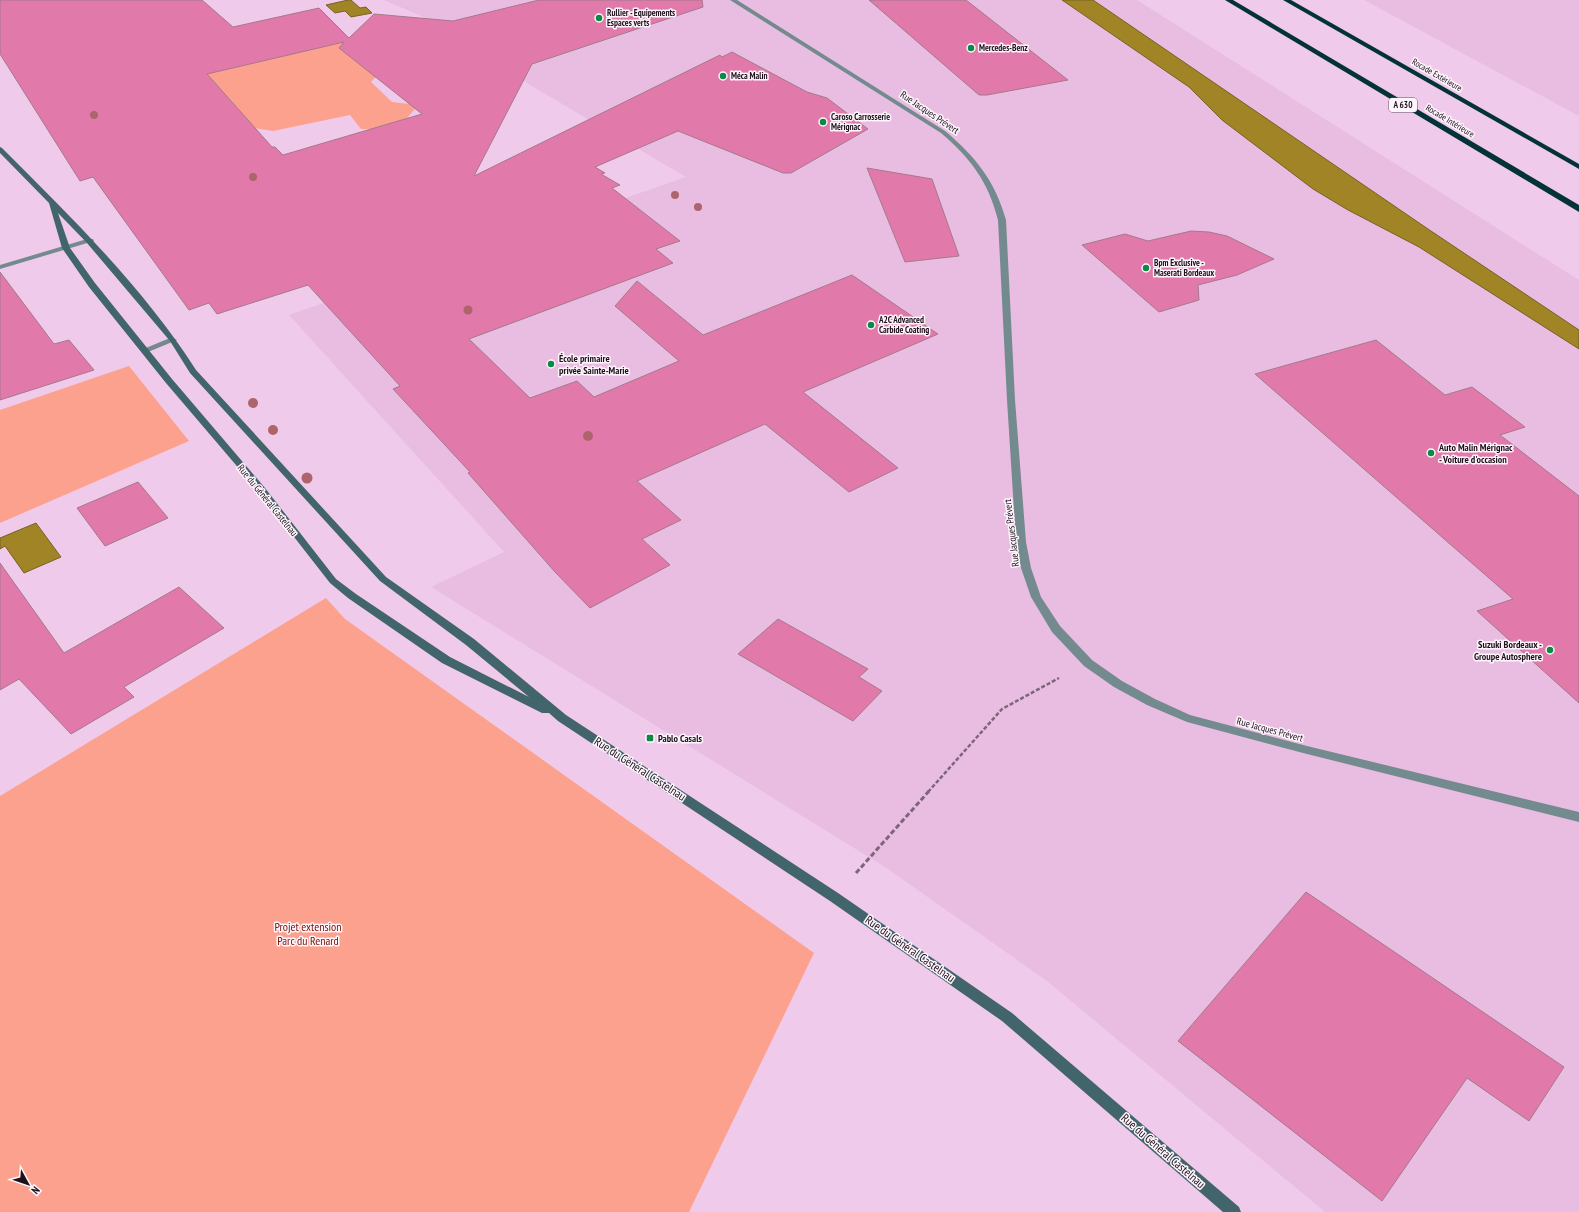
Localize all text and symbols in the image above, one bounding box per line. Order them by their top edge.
place label: Rullier - Equipements Espaces verts [607,7,675,28]
marker: Rullier - Equipements Espaces verts [594,13,604,23]
place label: Mercedes-Benz [979,42,1028,53]
marker: Mercedes-Benz [966,43,976,53]
street label: Rocade Extérieure [1410,56,1465,93]
place label: Méca Malin [731,70,768,81]
marker: Méca Malin [718,71,728,81]
street label: Rue Jacques Prévert [898,88,962,137]
road number: A 630 [1389,98,1417,112]
street label: Rocade Intérieure [1424,102,1477,139]
place label: Caroso Carrosserie Mérignac [831,111,890,132]
marker: Caroso Carrosserie Mérignac [818,117,828,127]
place label: Bpm Exclusive - Maserati Bordeaux [1154,257,1214,278]
marker: Bpm Exclusive - Maserati Bordeaux [1141,263,1151,273]
place label: A2C Advanced Carbide Coating [878,314,929,335]
marker: A2C Advanced Carbide Coating [866,320,876,330]
place label: École primaire privée Sainte-Marie [559,352,629,377]
marker: École primaire privée Sainte-Marie [546,359,556,369]
place label: Auto Malin Mérignac - Voiture d'occasion [1438,441,1513,466]
marker: Auto Malin Mérignac - Voiture d'occasion [1426,448,1436,458]
street label: Rue du Général Castelnau [235,462,301,539]
street label: Rue Jacques Prévert [1001,498,1022,568]
place label: Suzuki Bordeaux - Groupe Autosphere [1474,638,1542,663]
marker: Suzuki Bordeaux - Groupe Autosphere [1545,645,1555,655]
street label: Rue Jacques Prévert [1235,714,1305,745]
place label: Pablo Casals [658,732,703,745]
street label: Rue du Général Castelnau [592,733,689,804]
marker: Pablo Casals [645,733,655,743]
street label: Rue du Général Castelnau [862,912,958,985]
park label: Projet extension Parc du Renard [274,919,342,948]
street label: Rue du Général Castelnau [1118,1110,1208,1191]
north arrow [8,1164,48,1204]
text: N [28,1184,43,1197]

